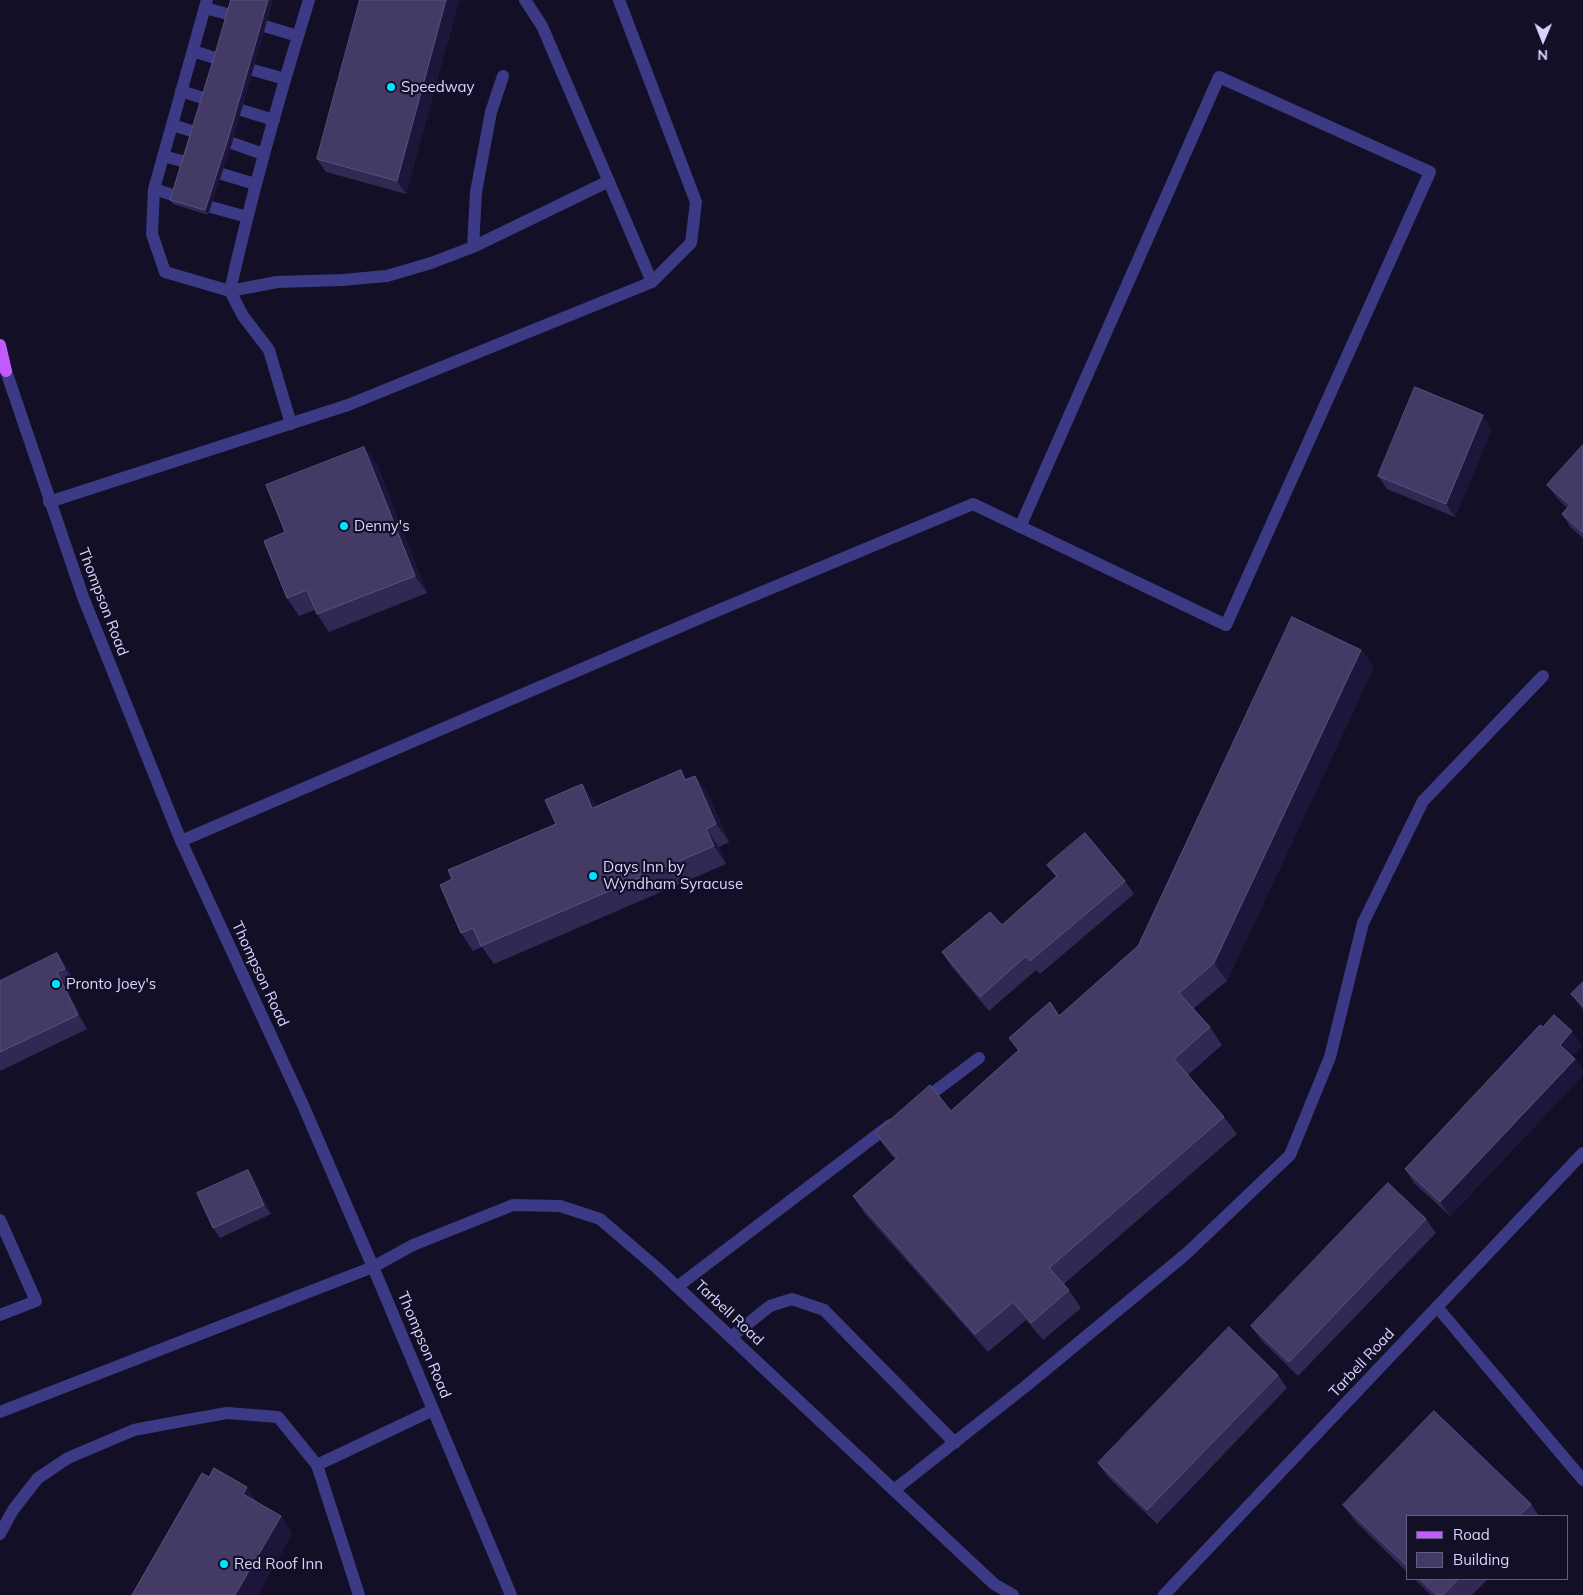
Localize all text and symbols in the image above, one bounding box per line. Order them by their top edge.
north arrow [1518,15,1568,65]
text: N [1537,46,1548,64]
place label: Speedway [401,78,474,96]
marker: Speedway [385,81,397,93]
place label: Denny's [354,517,410,535]
marker: Denny's [338,520,350,532]
street label: Thompson Road [74,546,132,658]
place label: Days Inn by Wyndham Syracuse [603,858,743,893]
marker: Days Inn by Wyndham Syracuse [587,870,599,882]
street label: Thompson Road [228,919,292,1029]
place label: Pronto Joey's [66,975,156,993]
marker: Pronto Joey's [50,978,62,990]
street label: Tarbell Road [691,1277,767,1349]
street label: Thompson Road [393,1289,455,1401]
street label: Tarbell Road [1326,1325,1398,1401]
legend [1406,1515,1568,1580]
text: Road [1453,1525,1490,1544]
text: Building [1453,1550,1509,1569]
place label: Red Roof Inn [234,1555,323,1573]
marker: Red Roof Inn [218,1558,230,1570]

